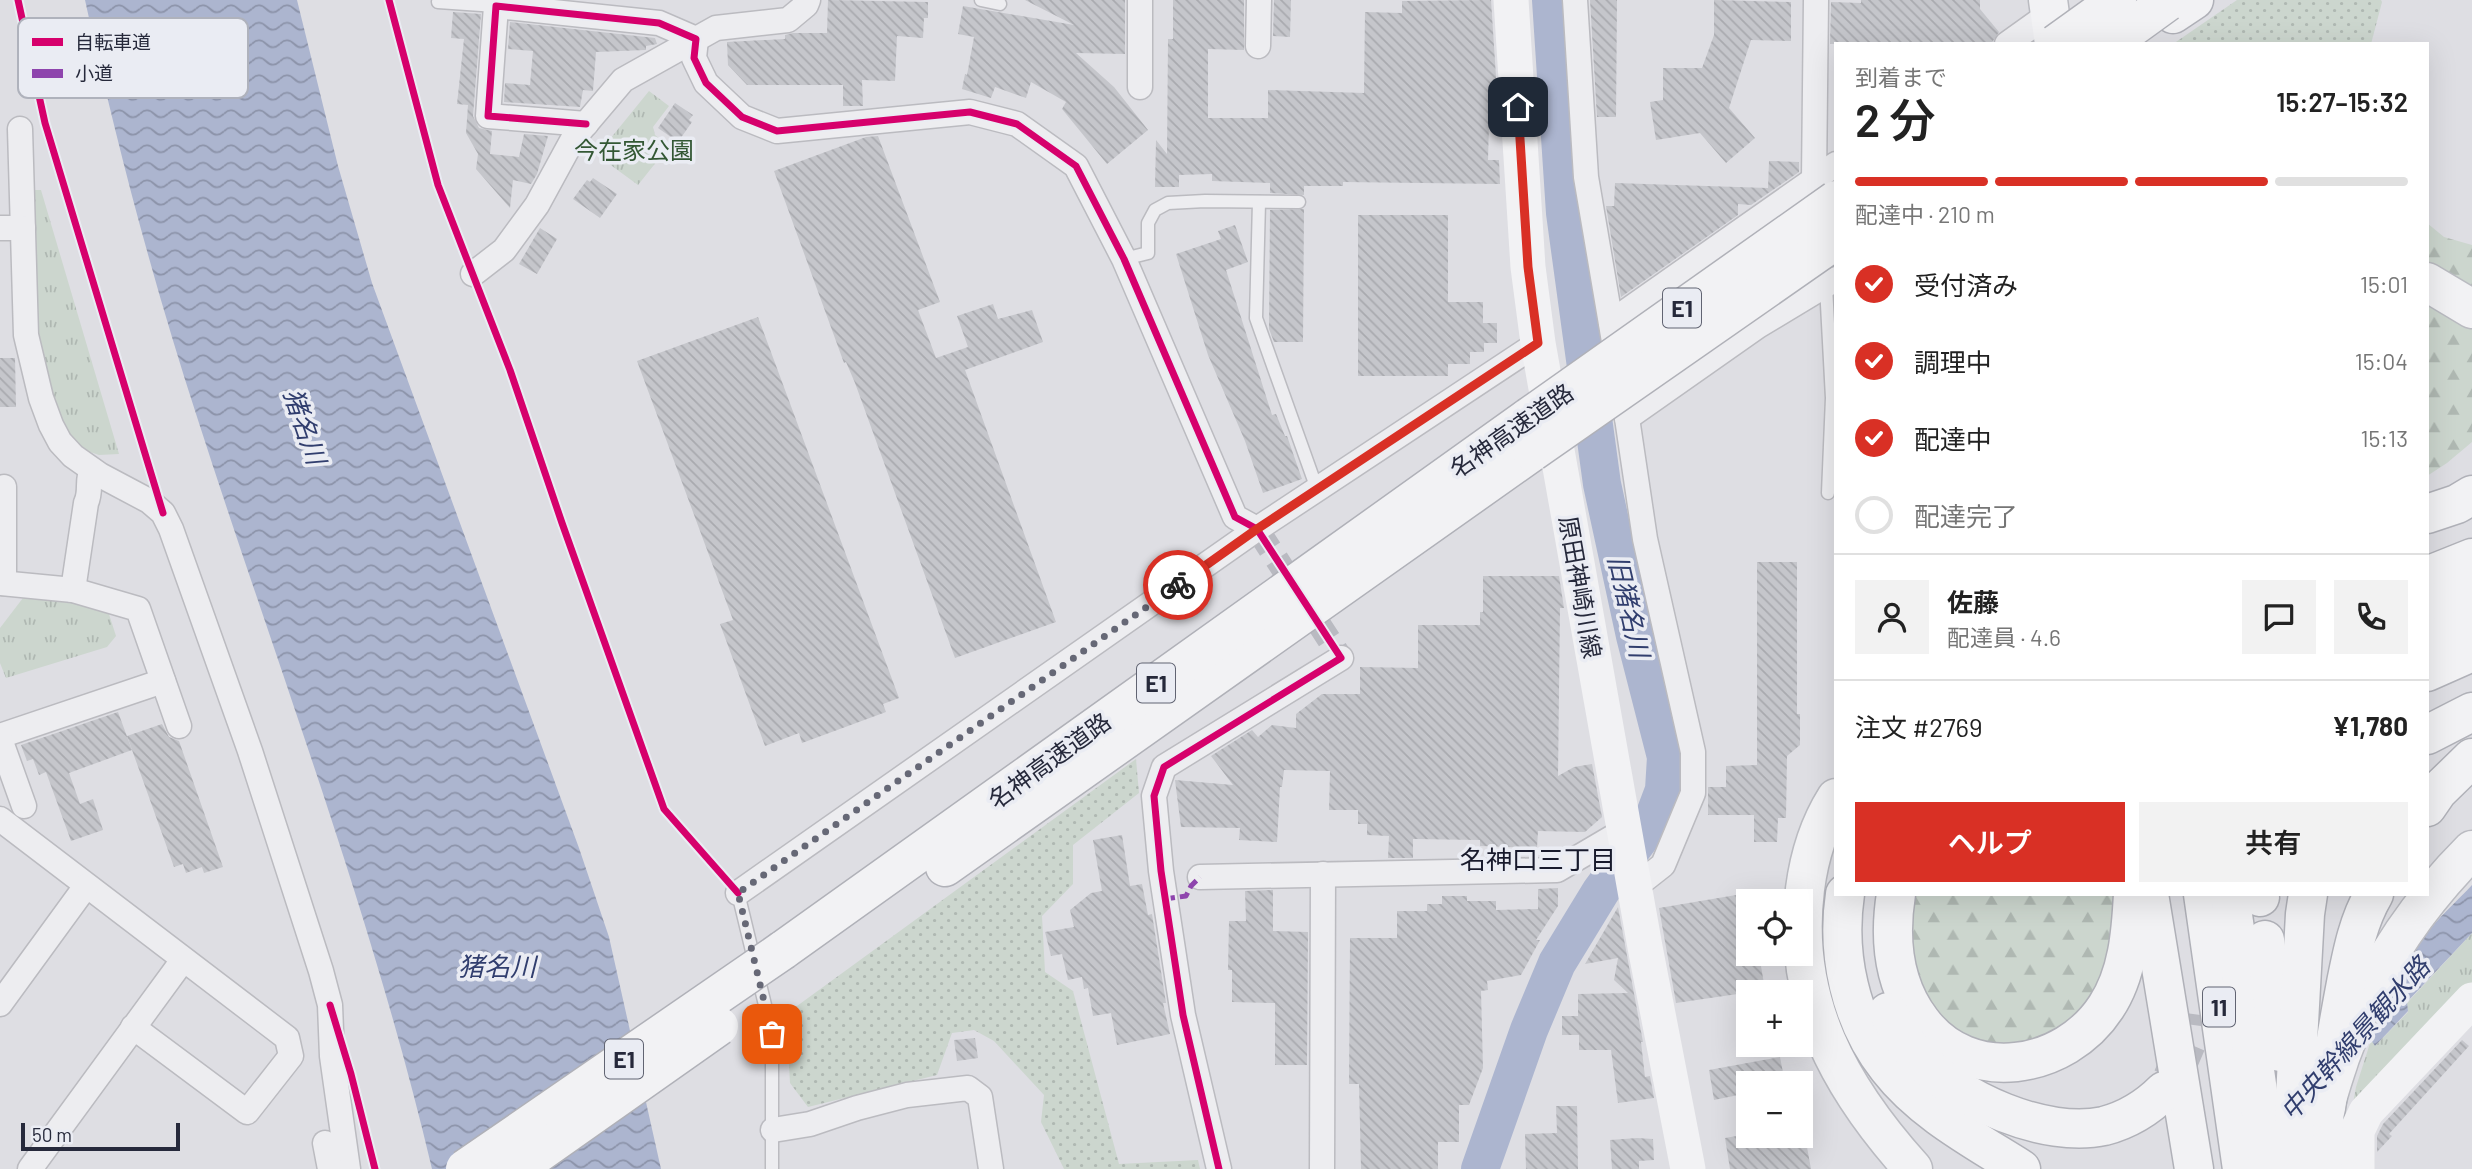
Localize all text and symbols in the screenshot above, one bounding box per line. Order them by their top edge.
legend [18,18,248,98]
text: 自転車道 [75,30,151,53]
text: 小道 [75,61,113,84]
text: 到着まで [1855,63,1947,91]
pin [1488,77,1548,137]
text: 15:27–15:32 [2276,86,2408,117]
icon: home [1499,88,1537,126]
text: 2 分 [1855,91,1936,146]
park label: 今在家公園 [574,135,694,164]
text: 配達中 · 210 m [1855,200,1995,228]
icon: check [1855,265,1893,303]
text: 受付済み [1914,269,2018,300]
text: 15:01 [2360,270,2408,298]
road number: E1 [1663,288,1701,328]
icon: check [1855,342,1893,380]
text: 調理中 [1914,346,1992,377]
text: 15:04 [2355,347,2408,375]
street label: 名神高速道路 [1444,377,1578,483]
water label: 猪名川 [279,384,334,471]
icon: check [1855,419,1893,457]
text: 配達中 [1914,423,1992,454]
text: 15:13 [2360,424,2408,452]
text: 配達完了 [1914,500,2018,531]
street label: 原田神崎川線 [1554,514,1608,660]
courier [1143,550,1213,620]
water label: 旧猪名川 [1603,552,1657,663]
icon: bike [1159,566,1197,604]
button: person [1855,580,1929,654]
button: chat [2242,580,2316,654]
button: phone [2334,580,2408,654]
text: 佐藤 [1947,586,1999,617]
text: 配達員 · 4.6 [1947,623,2061,651]
road number: E1 [1137,664,1175,702]
street label: 名神高速道路 [982,706,1116,814]
text: ¥1,780 [2332,710,2408,741]
text: 注文 #2769 [1855,711,1983,742]
button: ヘルプ [1855,802,2125,882]
button: 共有 [2139,802,2408,882]
district label: 名神口三丁目 [1460,843,1616,874]
map controls [1736,889,1813,1148]
button: locate [1736,889,1813,966]
water label: 中央幹線景観水路 [2273,949,2436,1126]
water label: 猪名川 [458,950,539,981]
button: + [1736,980,1813,1057]
road number: 11 [2203,988,2235,1026]
pin [742,1004,802,1064]
icon: bag [753,1015,791,1053]
road number: E1 [605,1040,643,1078]
button: − [1736,1071,1813,1148]
scale bar [21,1120,180,1152]
text: 50 m [32,1123,72,1146]

